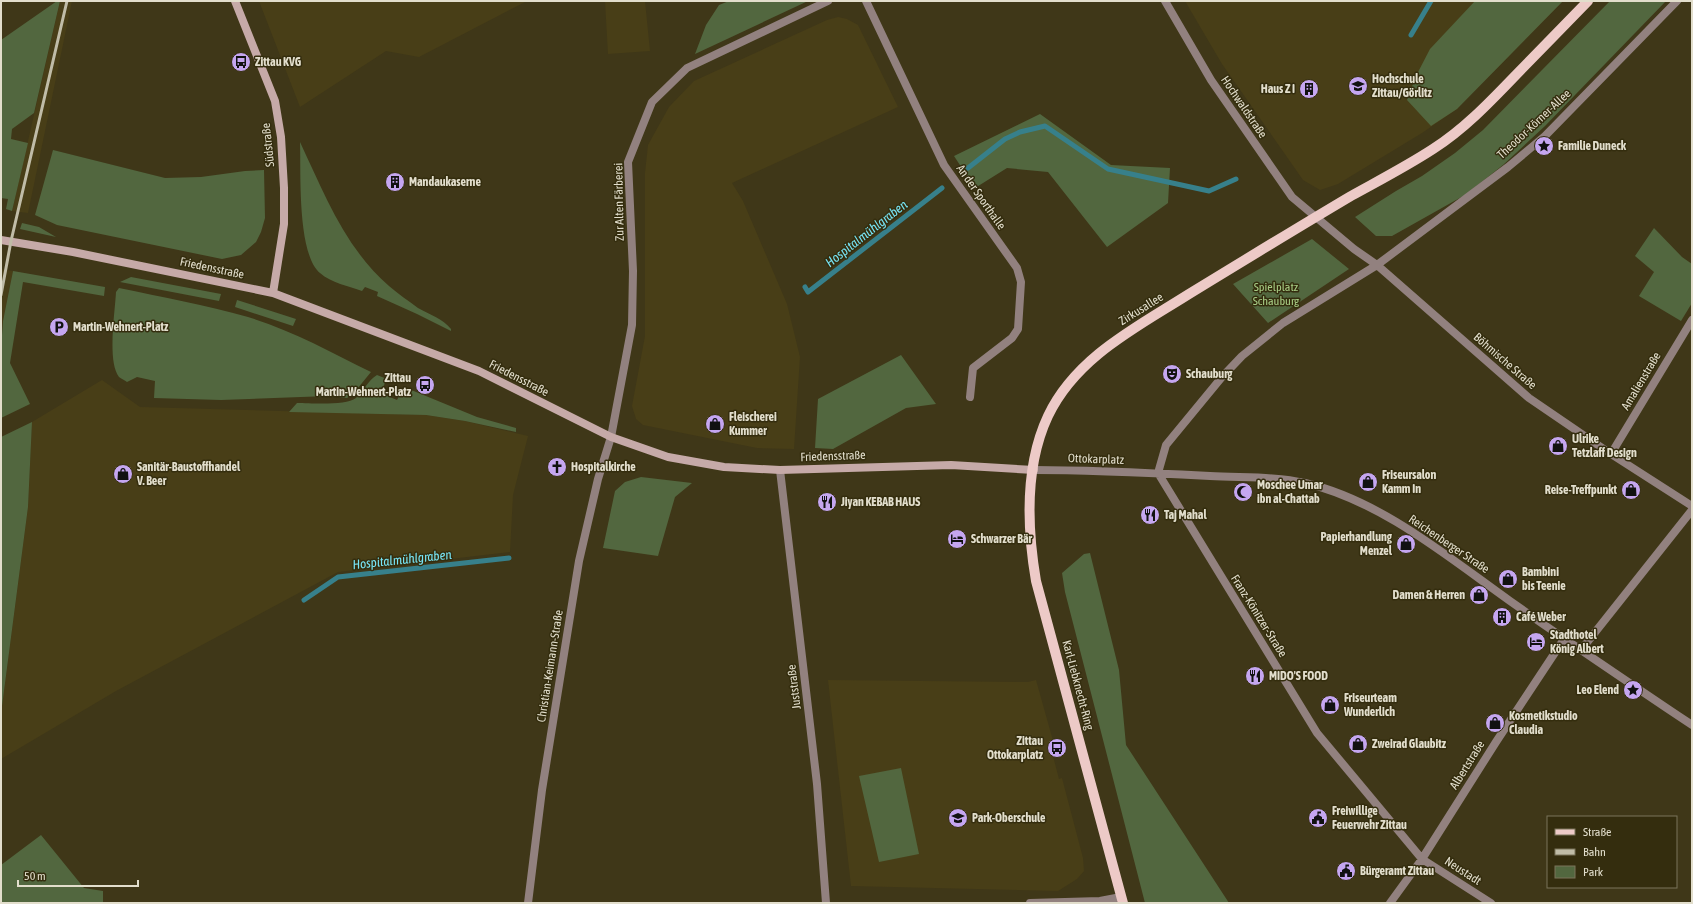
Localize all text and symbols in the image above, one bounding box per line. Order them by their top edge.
bus stop icon: Zittau KVG [230,51,252,73]
place label: Zittau KVG [255,55,302,69]
place label: Hochschule Zittau/Görlitz [1372,72,1432,100]
street label: Hochwaldstraße [1218,73,1270,141]
school or university icon: Hochschule Zittau/Görlitz [1347,75,1369,97]
building icon: Haus Z I [1298,78,1320,100]
place label: Haus Z I [1261,82,1295,96]
street label: Theodor-Körner-Allee [1494,86,1574,162]
street label: Südstraße [259,122,277,168]
place icon: Familie Duneck [1533,135,1555,157]
place label: Familie Duneck [1558,139,1627,153]
street label: An der Sporthalle [953,162,1009,232]
street label: Zur Alten Färberei [611,163,627,241]
building icon: Mandaukaserne [384,171,406,193]
place label: Mandaukaserne [409,175,481,189]
water label: Hospitalmühlgraben [822,196,911,270]
street label: Friedensstraße [179,254,245,282]
park label: Spielplatz Schauburg [1253,280,1300,308]
street label: Zirkusallee [1116,290,1166,328]
parking icon: Martin-Wehnert-Platz [48,316,70,338]
place label: Martin-Wehnert-Platz [73,320,169,334]
street label: Böhmische Straße [1471,330,1539,392]
street label: Amalienstraße [1618,350,1664,412]
street label: Friedensstraße [487,357,551,399]
theatre icon: Schauburg [1161,363,1183,385]
place label: Schauburg [1186,367,1233,381]
place label: Zittau Martin-Wehnert-Platz [316,371,412,399]
bus stop icon: Zittau Martin-Wehnert-Platz [414,374,436,396]
place label: Fleischerei Kummer [729,410,777,438]
shop icon: Fleischerei Kummer [704,413,726,435]
place label: Ulrike Tetzlaff Design [1572,432,1637,460]
shop icon: Ulrike Tetzlaff Design [1547,435,1569,457]
street label: Friedensstraße [800,448,866,464]
street label: Ottokarplatz [1068,451,1125,467]
church icon: Hospitalkirche [546,456,568,478]
place label: Sanitär-Baustoffhandel V. Beer [136,460,241,488]
place label: Hospitalkirche [571,460,636,474]
shop icon: Sanitär-Baustoffhandel V. Beer [112,463,134,485]
place label: Friseursalon Kamm In [1382,468,1436,496]
shop icon: Friseursalon Kamm In [1357,471,1379,493]
place label: Moschee Umar ibn al-Chattab [1257,478,1323,506]
shop icon: Reise-Treffpunkt [1620,479,1642,501]
mosque icon: Moschee Umar ibn al-Chattab [1232,481,1254,503]
place label: Reise-Treffpunkt [1545,483,1618,497]
restaurant icon: Jiyan KEBAB HAUS [816,491,838,513]
place label: Jiyan KEBAB HAUS [840,495,920,509]
restaurant icon: Taj Mahal [1139,504,1161,526]
place label: Taj Mahal [1164,508,1207,522]
street label: Reichenberger Straße [1406,512,1492,576]
hotel icon: Schwarzer Bär [946,528,968,550]
place label: Papierhandlung Menzel [1320,530,1393,558]
place label: Schwarzer Bär [971,532,1033,546]
shop icon: Papierhandlung Menzel [1395,533,1417,555]
water label: Hospitalmühlgraben [352,547,453,572]
place label: Bambini bis Teenie [1522,565,1566,593]
shop icon: Bambini bis Teenie [1497,568,1519,590]
street label: Franz-Könitzer-Straße [1228,572,1290,660]
shop icon: Damen & Herren [1468,584,1490,606]
place label: Damen & Herren [1392,588,1465,602]
building icon: Café Weber [1491,606,1513,628]
street label: Christian-Keimann-Straße [534,609,566,723]
place label: Café Weber [1516,610,1566,624]
place label: Stadthotel König Albert [1550,628,1604,656]
hotel icon: Stadthotel König Albert [1525,631,1547,653]
street label: Karl-Liebknecht-Ring [1059,639,1097,732]
street label: Juststraße [784,664,804,710]
restaurant icon: MIDO'S FOOD [1244,665,1266,687]
place label: MIDO'S FOOD [1269,669,1328,683]
place icon: Leo Elend [1622,679,1644,701]
place label: Leo Elend [1577,683,1619,697]
place label: Friseurteam Wunderlich [1343,691,1397,719]
shop icon: Friseurteam Wunderlich [1319,694,1341,716]
place label: Kosmetikstudio Claudia [1509,709,1578,737]
shop icon: Kosmetikstudio Claudia [1484,712,1506,734]
shop icon: Zweirad Glaubitz [1347,733,1369,755]
place label: Zittau Ottokarplatz [987,734,1044,762]
bus stop icon: Zittau Ottokarplatz [1046,737,1068,759]
place label: Zweirad Glaubitz [1372,737,1447,751]
street label: Albertstraße [1447,738,1487,792]
place label: Freiwillige Feuerwehr Zittau [1332,804,1407,832]
school or university icon: Park-Oberschule [947,807,969,829]
public building icon: Freiwillige Feuerwehr Zittau [1307,807,1329,829]
place label: Park-Oberschule [972,811,1046,825]
legend [1547,816,1677,888]
text: Straße [1583,825,1611,839]
text: Bahn [1583,845,1606,859]
street label: Neustadt [1442,854,1484,888]
public building icon: Bürgeramt Zittau [1335,860,1357,882]
scale bar [18,862,138,888]
place label: Bürgeramt Zittau [1360,864,1434,878]
text: Park [1583,865,1604,879]
text: 50 m [24,869,46,883]

